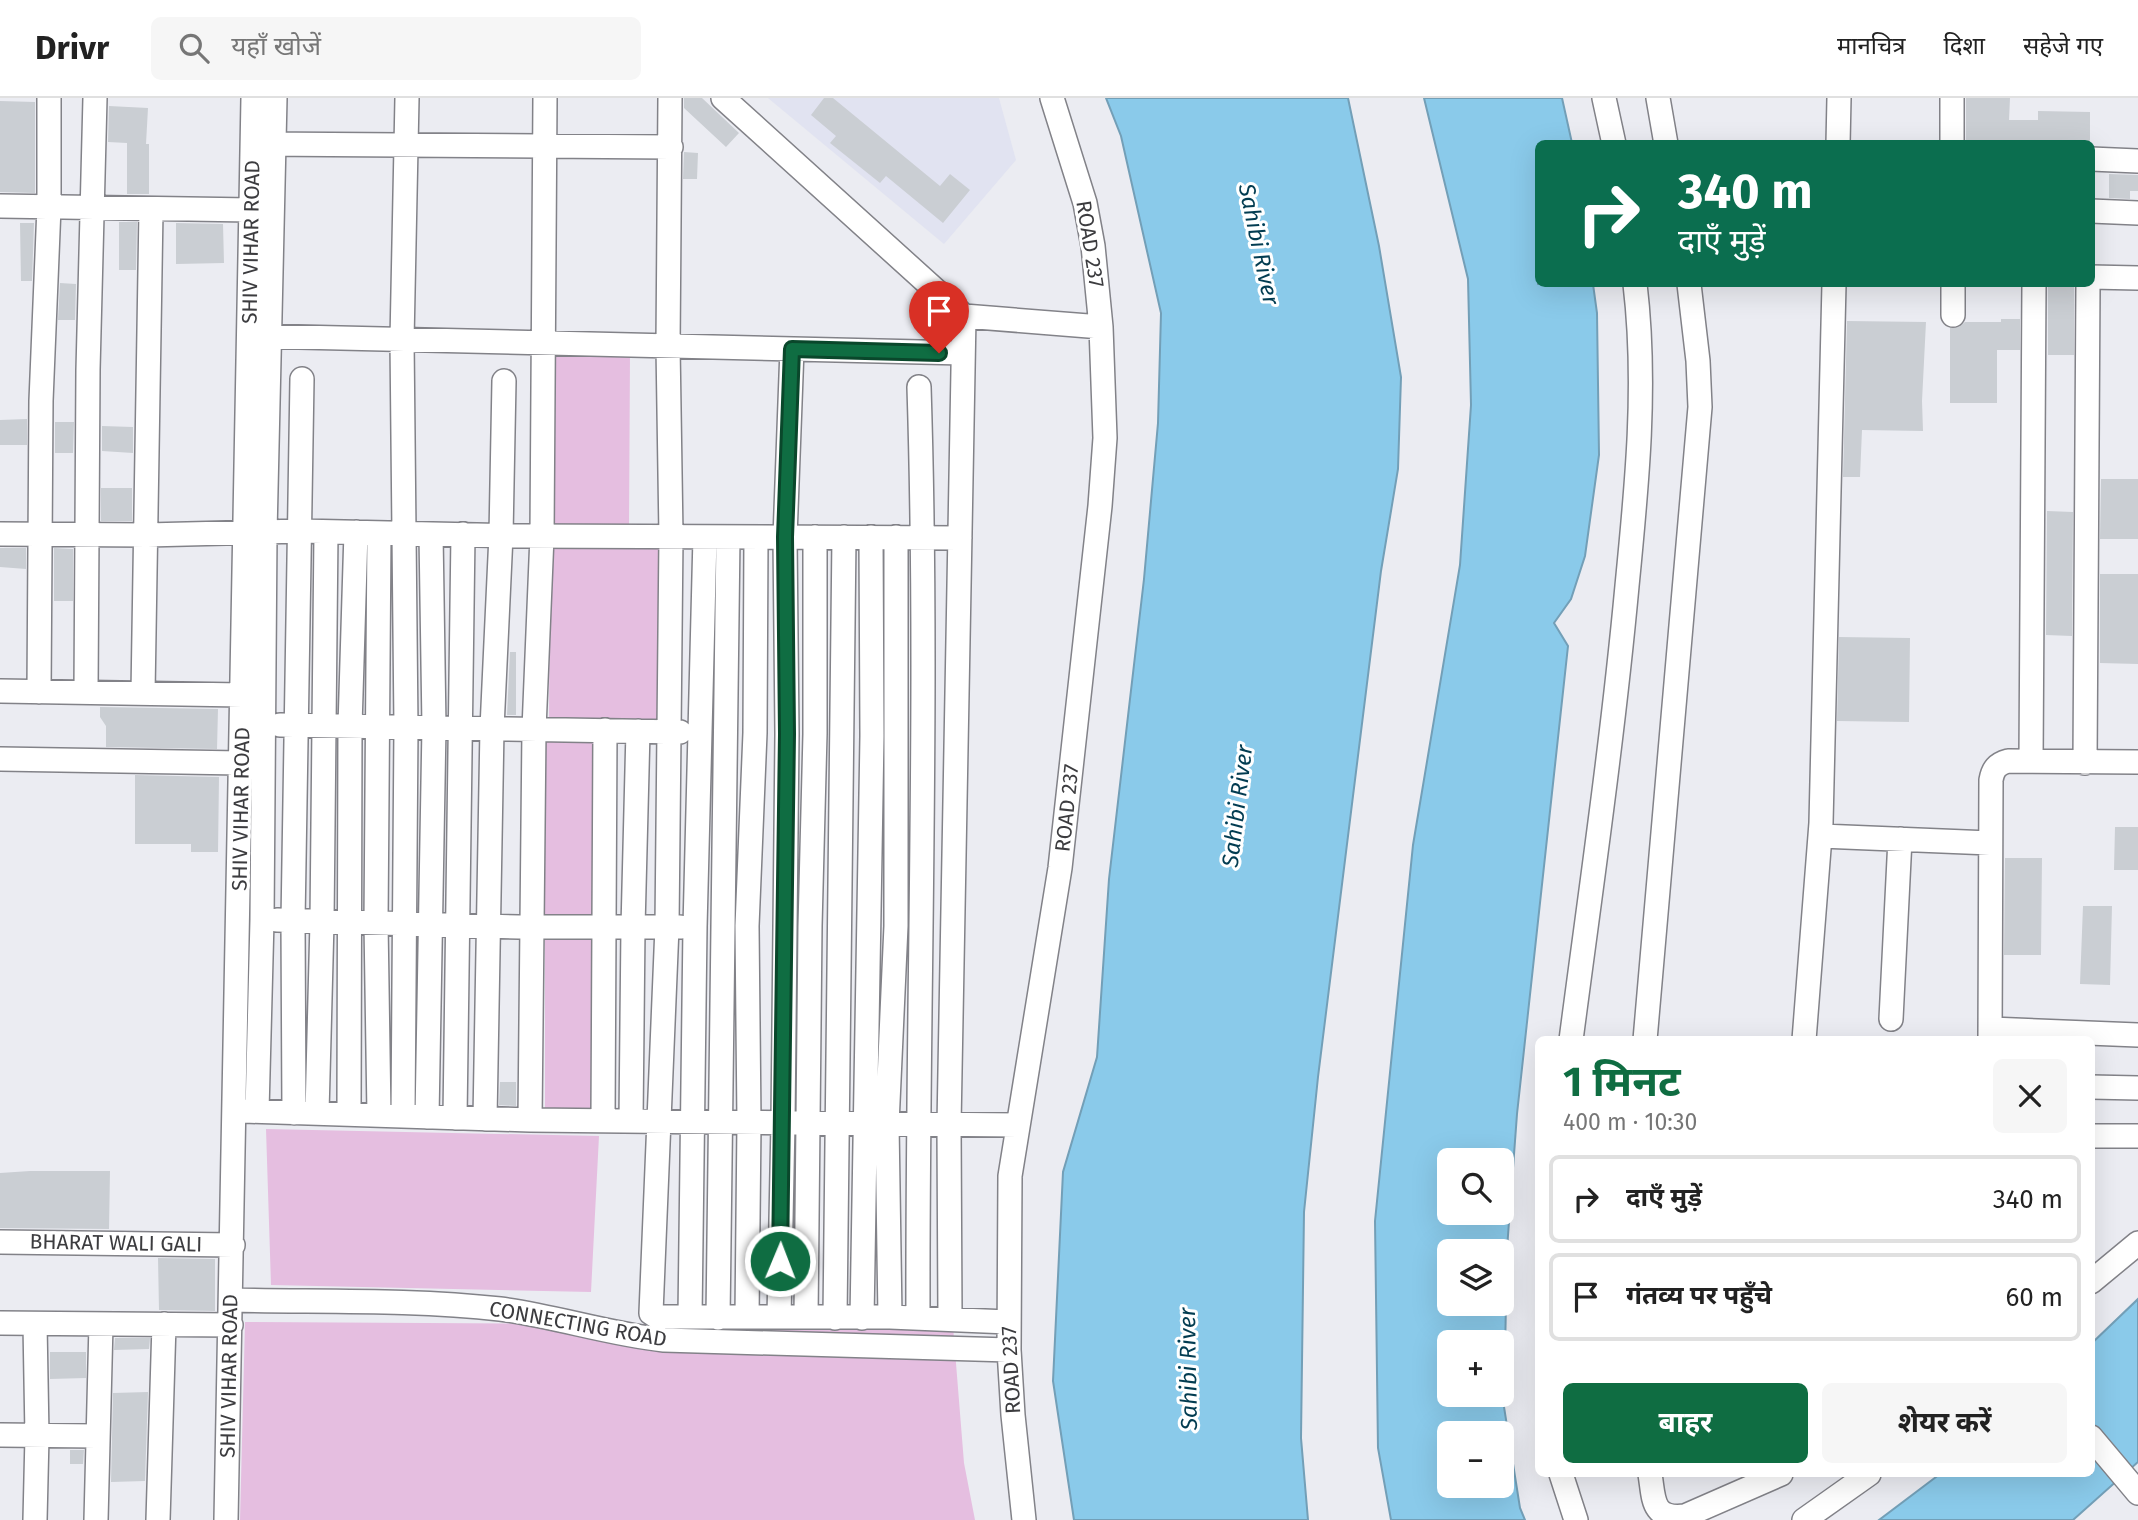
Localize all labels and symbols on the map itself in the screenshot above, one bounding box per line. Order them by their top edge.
street label: SHIV VIHAR ROAD [237,160,265,324]
water label: Sahibi River [1232,180,1286,308]
street label: ROAD 237 [1070,199,1110,289]
pin [909,281,969,353]
street label: SHIV VIHAR ROAD [227,727,255,891]
water label: Sahibi River [1215,742,1259,870]
street label: ROAD 237 [1049,763,1085,853]
position arrow [743,1224,817,1298]
street label: BHARAT WALI GALI [29,1228,203,1258]
street label: SHIV VIHAR ROAD [215,1294,243,1458]
street label: CONNECTING ROAD [487,1296,669,1352]
water label: Sahibi River [1173,1306,1203,1432]
street label: ROAD 237 [996,1325,1026,1415]

